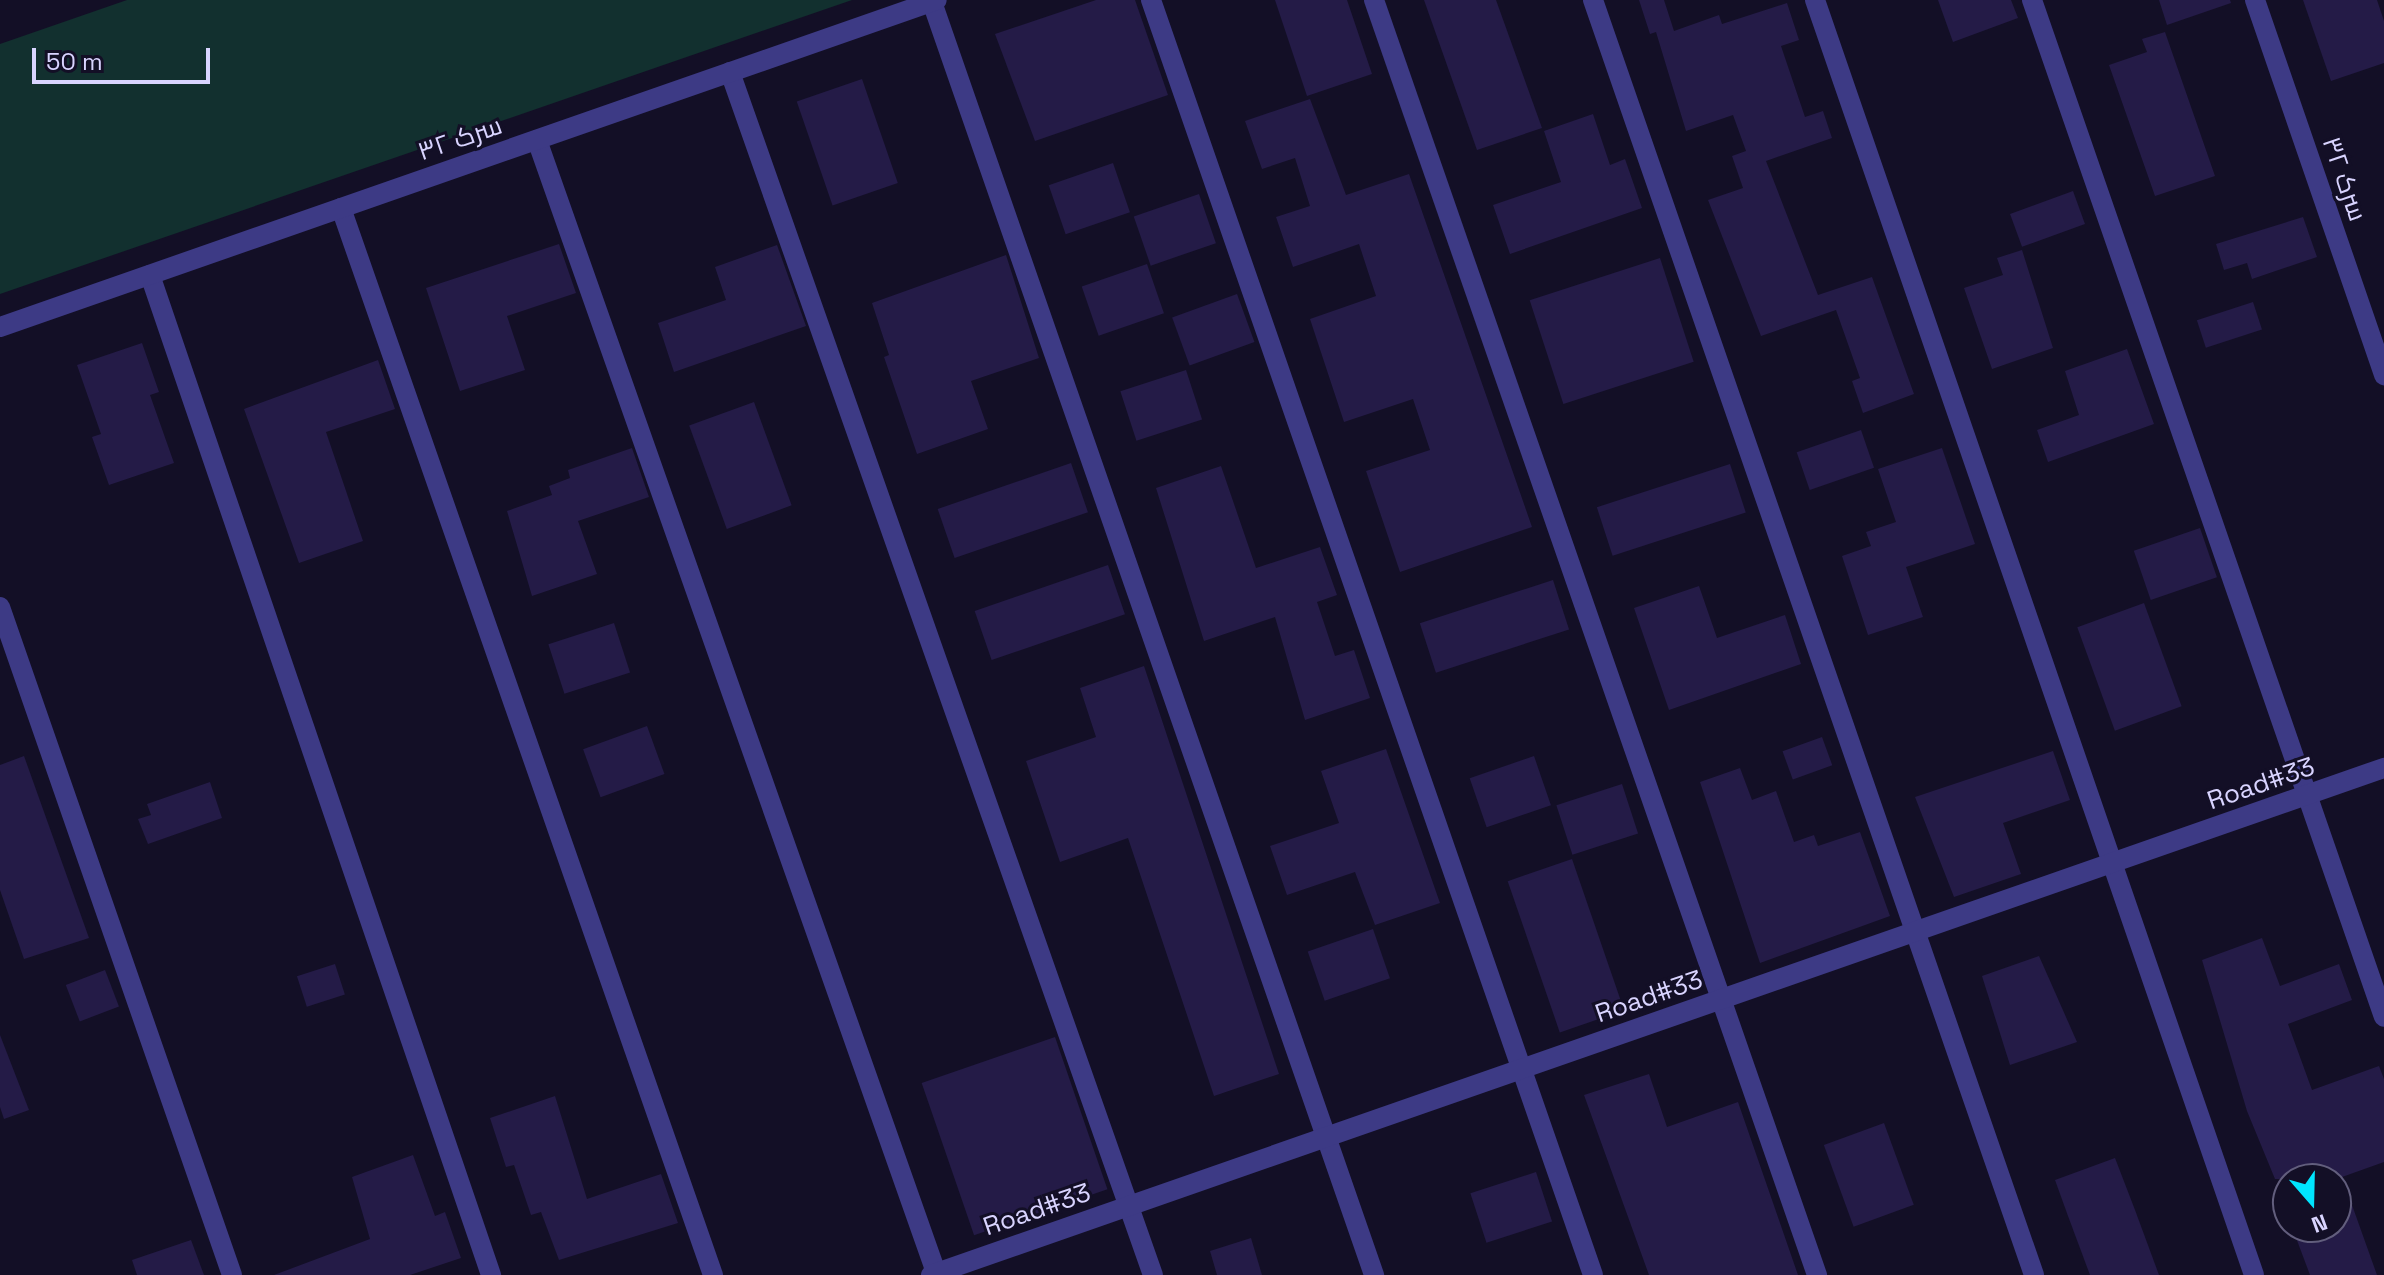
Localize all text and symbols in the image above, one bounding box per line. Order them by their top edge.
scale bar [36,32,214,82]
text: 50 m [46,46,103,77]
street label: سرک ۳۲ [414,110,506,168]
street label: سرک ۳۲ [2315,133,2373,225]
street label: Road#33 [2203,751,2319,817]
street label: Road#33 [1591,964,1707,1030]
north arrow [2272,1163,2352,1243]
street label: Road#33 [979,1177,1095,1243]
text: N [2308,1208,2331,1239]

